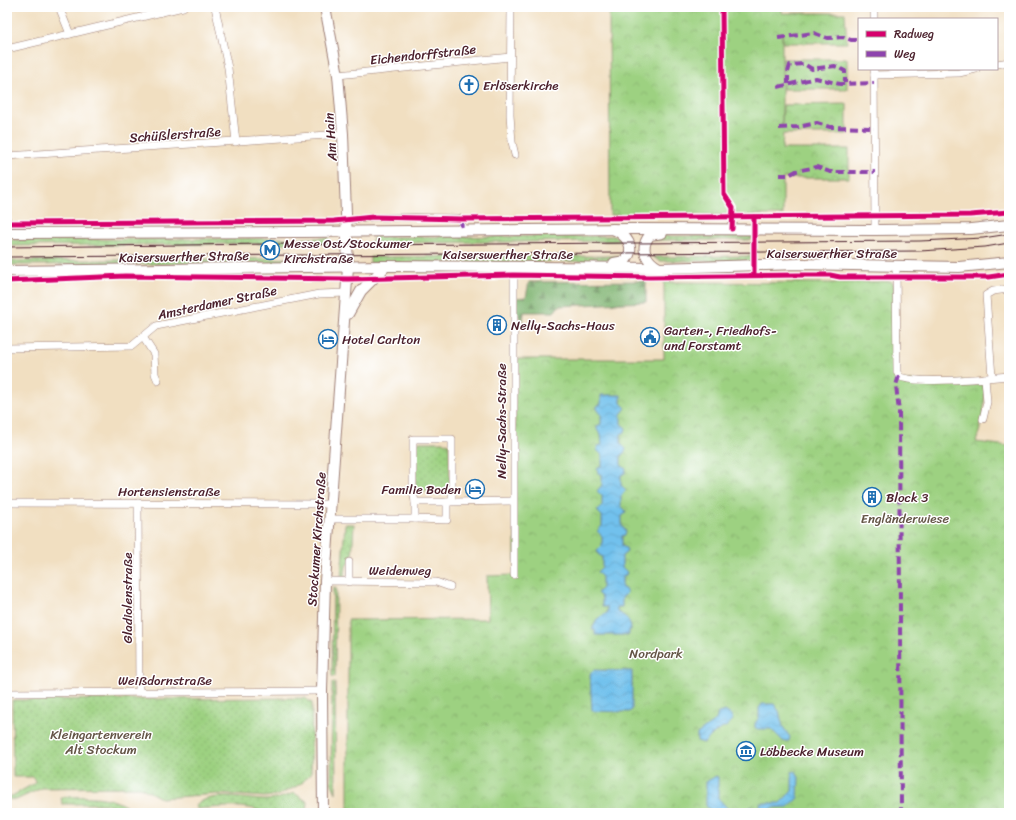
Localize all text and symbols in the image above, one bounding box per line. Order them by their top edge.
legend [858,18,998,70]
text: Radweg [894,23,934,45]
street label: Eichendorffstraße [369,37,478,72]
text: Weg [894,43,915,65]
church icon: Erlöserkirche [458,74,480,96]
place label: Erlöserkirche [483,74,559,97]
street label: Am Hain [317,112,344,163]
street label: Schüßlerstraße [129,120,221,149]
place label: Messe Ost/Stockumer Kirchstraße [284,232,412,270]
metro station icon: Messe Ost/Stockumer Kirchstraße [259,239,281,261]
street label: Kaiserswerther Straße [767,242,897,265]
street label: Kaiserswerther Straße [443,243,573,266]
street label: Kaiserswerther Straße [119,244,250,269]
street label: Amsterdamer Straße [154,279,279,327]
building icon: Nelly-Sachs-Haus [486,314,508,336]
place label: Nelly-Sachs-Haus [511,314,616,337]
place label: Garten-, Friedhofs- und Forstamt [664,319,777,357]
public building icon: Garten-, Friedhofs- und Forstamt [639,326,661,348]
hotel icon: Hotel Carlton [317,328,339,350]
place label: Hotel Carlton [342,328,420,351]
street label: Nelly-Sachs-Straße [490,363,513,479]
street label: Stockumer Kirchstraße [300,471,333,607]
place label: Familie Boden [382,478,461,501]
hotel icon: Familie Boden [464,478,486,500]
street label: Hortensienstraße [118,480,220,503]
building icon: Block 3 [861,486,883,508]
place label: Block 3 [886,486,928,509]
park label: Engländerwiese [861,507,950,530]
street label: Gladiolenstraße [116,553,139,643]
street label: Weidenweg [369,559,432,582]
park label: Nordpark [629,642,683,665]
street label: Weißdornstraße [118,669,212,692]
park label: Kleingartenverein Alt Stockum [50,723,152,761]
museum icon: Löbbecke Museum [735,740,757,762]
place label: Löbbecke Museum [760,740,864,763]

